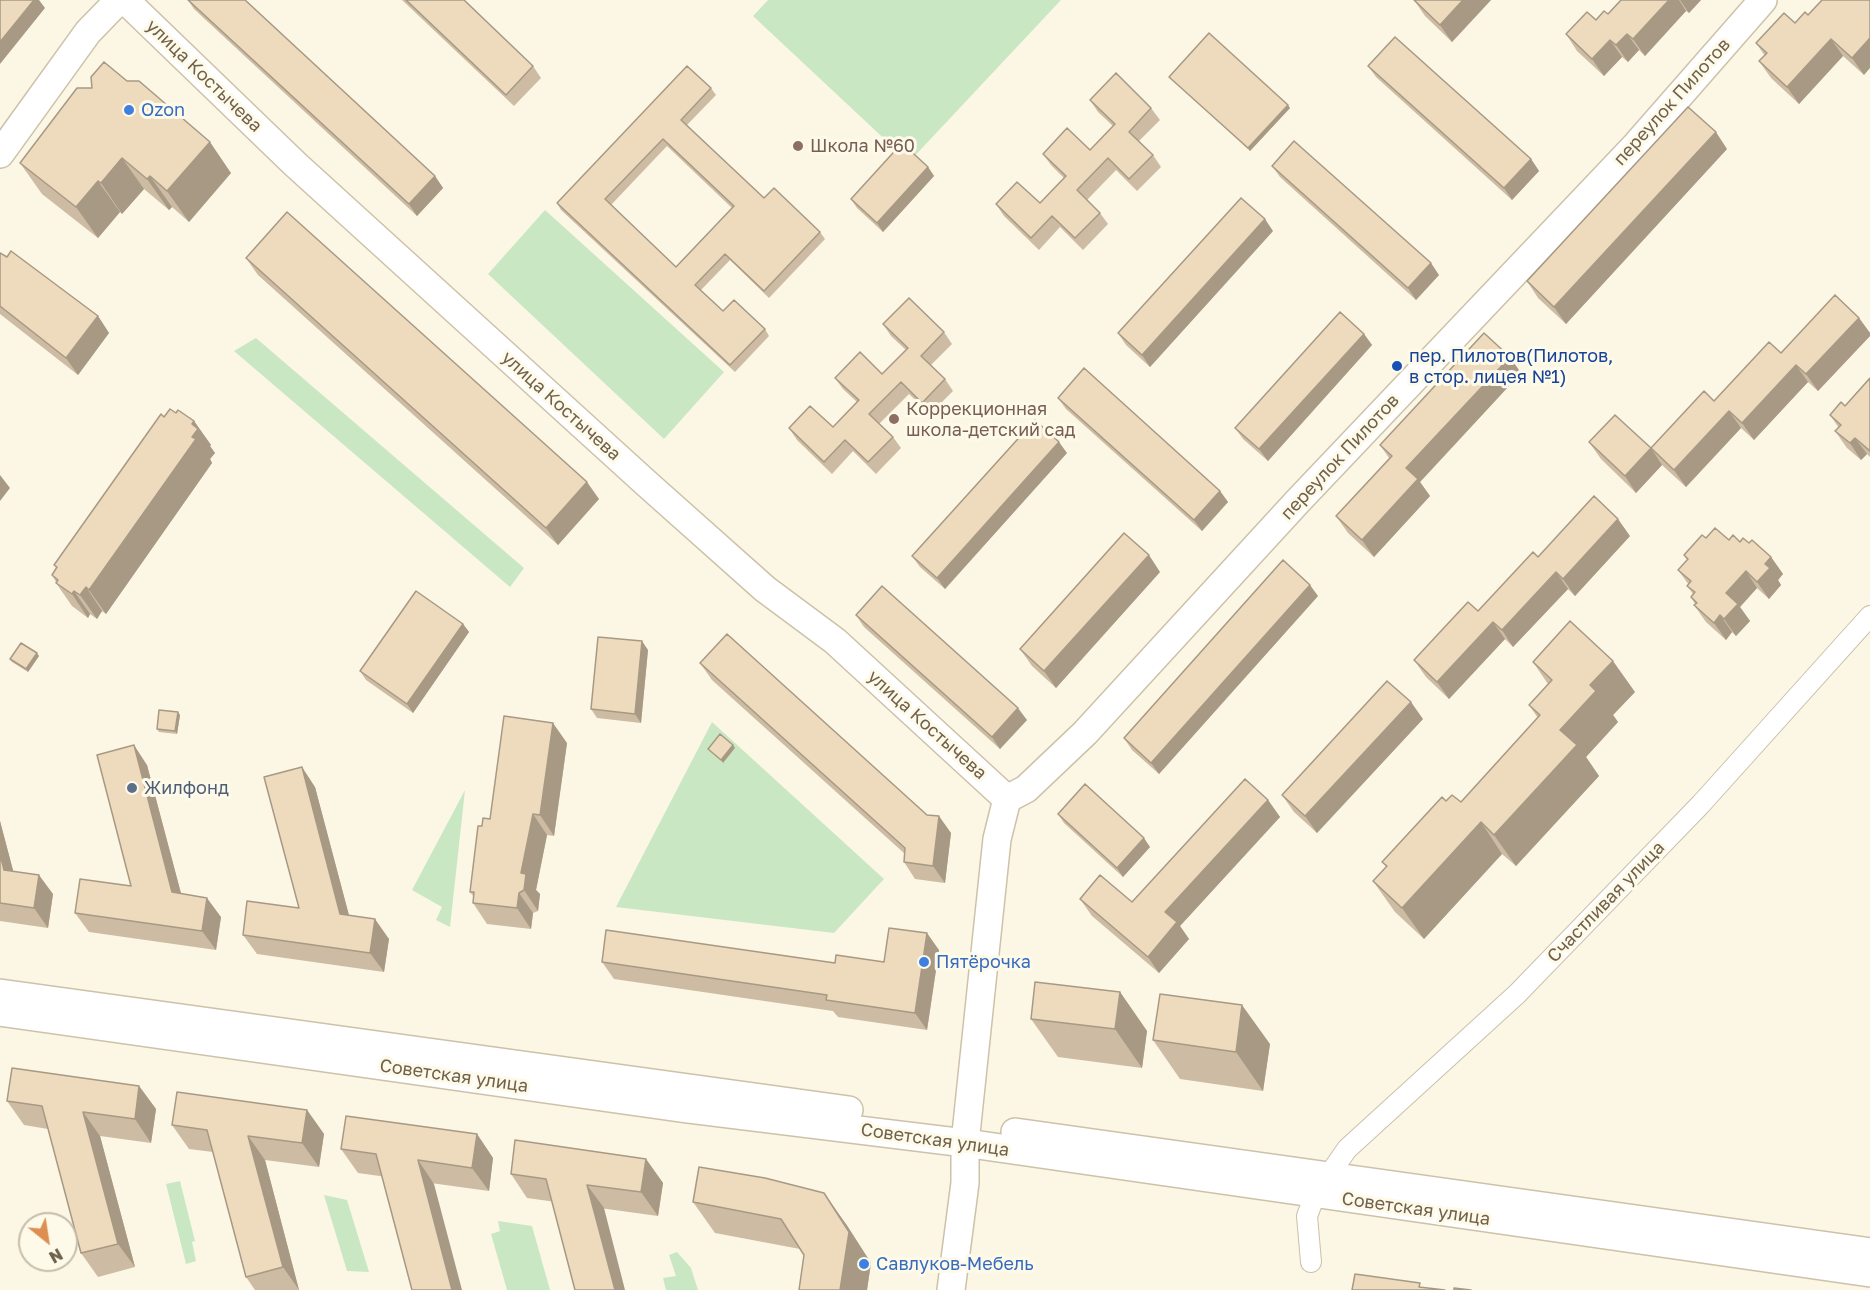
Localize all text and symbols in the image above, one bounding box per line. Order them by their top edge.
street label: улица Костычева [142,15,266,137]
street label: переулок Пилотов [1609,34,1735,170]
place label: Ozon [141,99,185,121]
marker: Ozon [122,103,136,117]
place label: Школа №60 [810,135,915,157]
marker: Школа №60 [791,139,805,153]
place label: пер. Пилотов(Пилотов, в стор. лицея №1) [1409,345,1613,388]
street label: улица Костычева [497,347,625,465]
marker: пер. Пилотов(Пилотов, в стор. лицея №1) [1390,359,1404,373]
street label: переулок Пилотов [1276,390,1404,524]
place label: Коррекционная школа-детский сад [906,398,1075,440]
marker: Коррекционная школа-детский сад [887,412,901,426]
street label: улица Костычева [863,666,991,784]
place label: Жилфонд [144,777,229,799]
marker: Жилфонд [125,781,139,795]
street label: Счастливая улица [1543,837,1669,967]
place label: Пятёрочка [936,951,1031,973]
marker: Пятёрочка [917,955,931,969]
street label: Советская улица [378,1055,530,1097]
street label: Советская улица [859,1119,1011,1161]
street label: Советская улица [1340,1188,1492,1230]
north arrow [18,1212,78,1272]
text: N [46,1244,66,1268]
place label: Савлуков-Мебель [876,1253,1034,1275]
marker: Савлуков-Мебель [857,1257,871,1271]

